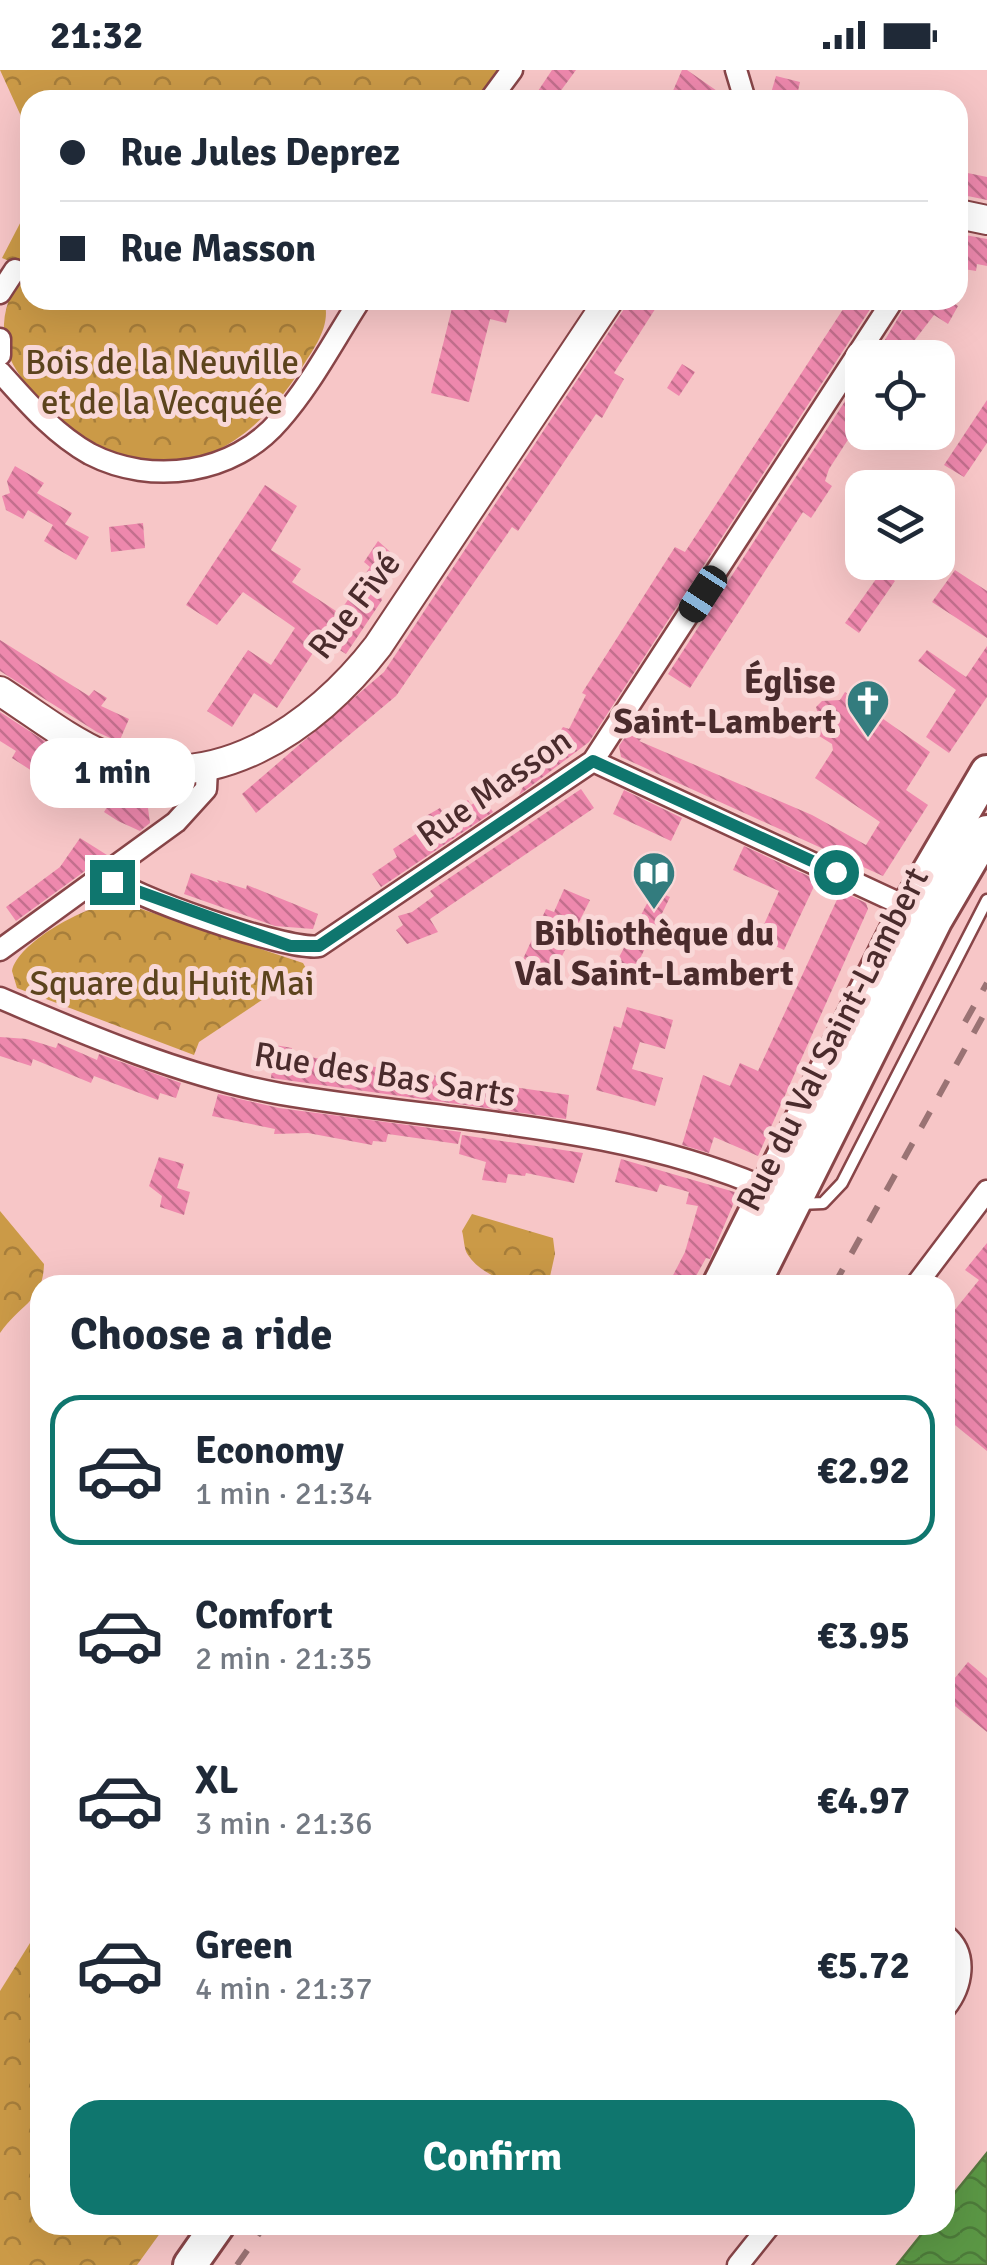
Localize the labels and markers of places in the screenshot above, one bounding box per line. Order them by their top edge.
place label: Église Saint-Lambert [614,660,836,743]
church icon: Église Saint-Lambert [845,678,891,739]
library icon: Bibliothèque du Val Saint-Lambert [631,850,677,911]
place label: Bibliothèque du Val Saint-Lambert [514,912,794,995]

